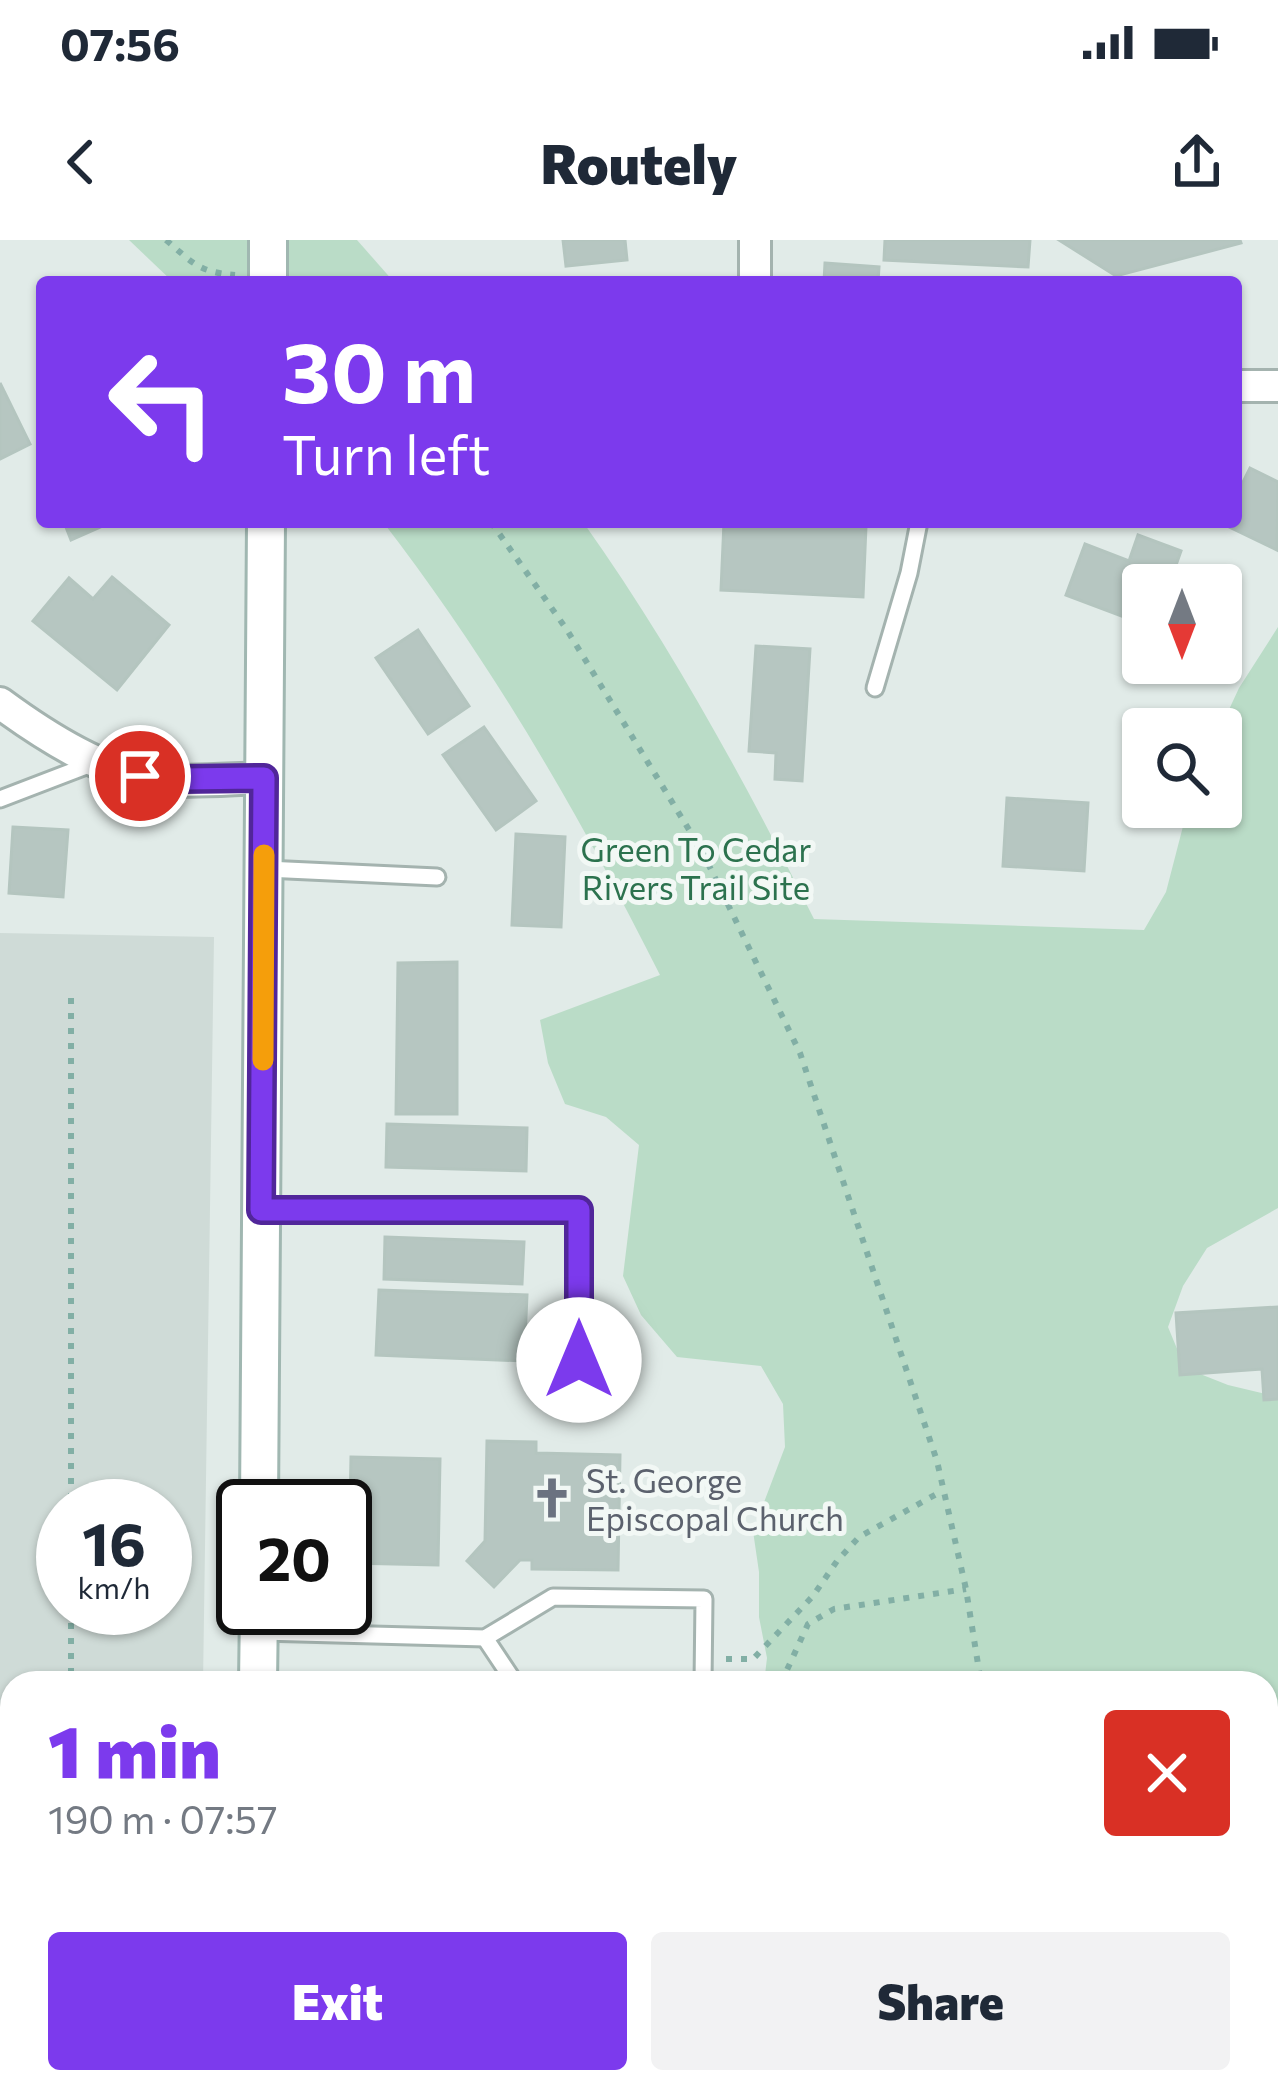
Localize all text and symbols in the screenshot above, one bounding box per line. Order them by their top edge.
text: 07:56 [60,15,180,70]
icon: back [48,129,114,195]
text: Routely [541,129,737,195]
icon: share [1164,129,1230,195]
text: 30 m [282,318,476,420]
icon: left [84,324,240,480]
text: Turn left [282,420,490,486]
north arrow [1122,564,1242,684]
map controls [1122,564,1242,828]
button: search [1122,708,1242,828]
pin [89,725,191,827]
icon: arrive [107,743,173,809]
park label: Green To Cedar Rivers Trail Site [581,828,812,907]
position arrow [516,1297,642,1423]
place label: St. George Episcopal Church [586,1459,844,1538]
church icon: St. George Episcopal Church [529,1475,575,1521]
speed limit sign: 20 [216,1479,372,1635]
text: 16 [82,1505,146,1578]
text: km/h [78,1568,150,1605]
text: 1 min [48,1705,221,1793]
button: close [1104,1710,1230,1836]
text: 190 m · 07:57 [48,1794,278,1842]
button: Exit [48,1932,627,2070]
button: Share [651,1932,1230,2070]

